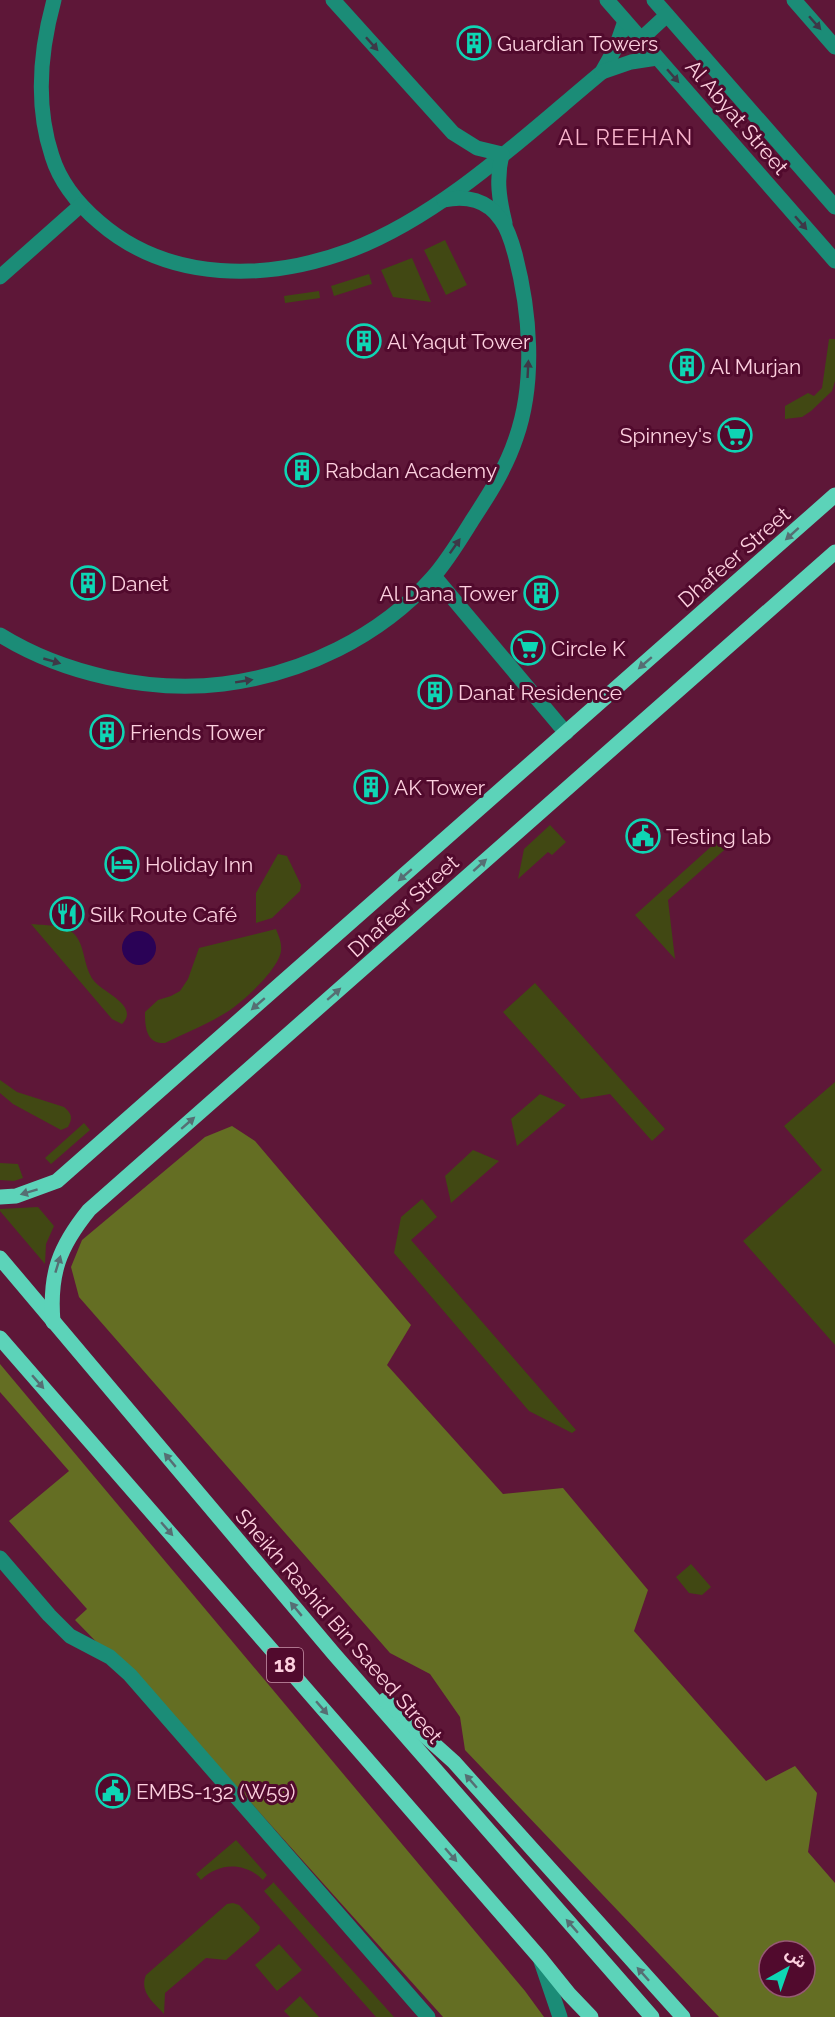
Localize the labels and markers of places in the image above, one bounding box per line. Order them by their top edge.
building icon: Guardian Towers [456,25,492,61]
place label: Guardian Towers [497,31,658,56]
building icon: Al Yaqut Tower [346,323,382,359]
place label: Al Yaqut Tower [387,329,531,354]
building icon: Al Murjan [669,348,705,384]
place label: Al Murjan [710,354,801,379]
supermarket icon: Spinney's [717,417,753,453]
place label: Spinney's [620,423,712,448]
building icon: Rabdan Academy [284,452,320,488]
place label: Rabdan Academy [325,458,497,483]
building icon: Danet [70,565,106,601]
place label: Danet [111,571,169,596]
building icon: Al Dana Tower [523,575,559,611]
place label: Al Dana Tower [380,581,519,606]
supermarket icon: Circle K [510,630,546,666]
place label: Circle K [551,636,626,661]
building icon: Danat Residence [417,674,453,710]
place label: Danat Residence [458,680,622,705]
building icon: Friends Tower [89,714,125,750]
place label: Friends Tower [130,720,266,745]
building icon: AK Tower [353,769,389,805]
place label: AK Tower [394,775,486,800]
public building icon: Testing lab [625,818,661,854]
place label: Testing lab [666,824,771,849]
hotel icon: Holiday Inn [104,846,140,882]
place label: Holiday Inn [145,852,253,877]
restaurant icon: Silk Route Café [49,896,85,932]
place label: Silk Route Café [90,902,237,927]
public building icon: EMBS-132 (W59) [95,1773,131,1809]
place label: EMBS-132 (W59) [136,1779,295,1804]

